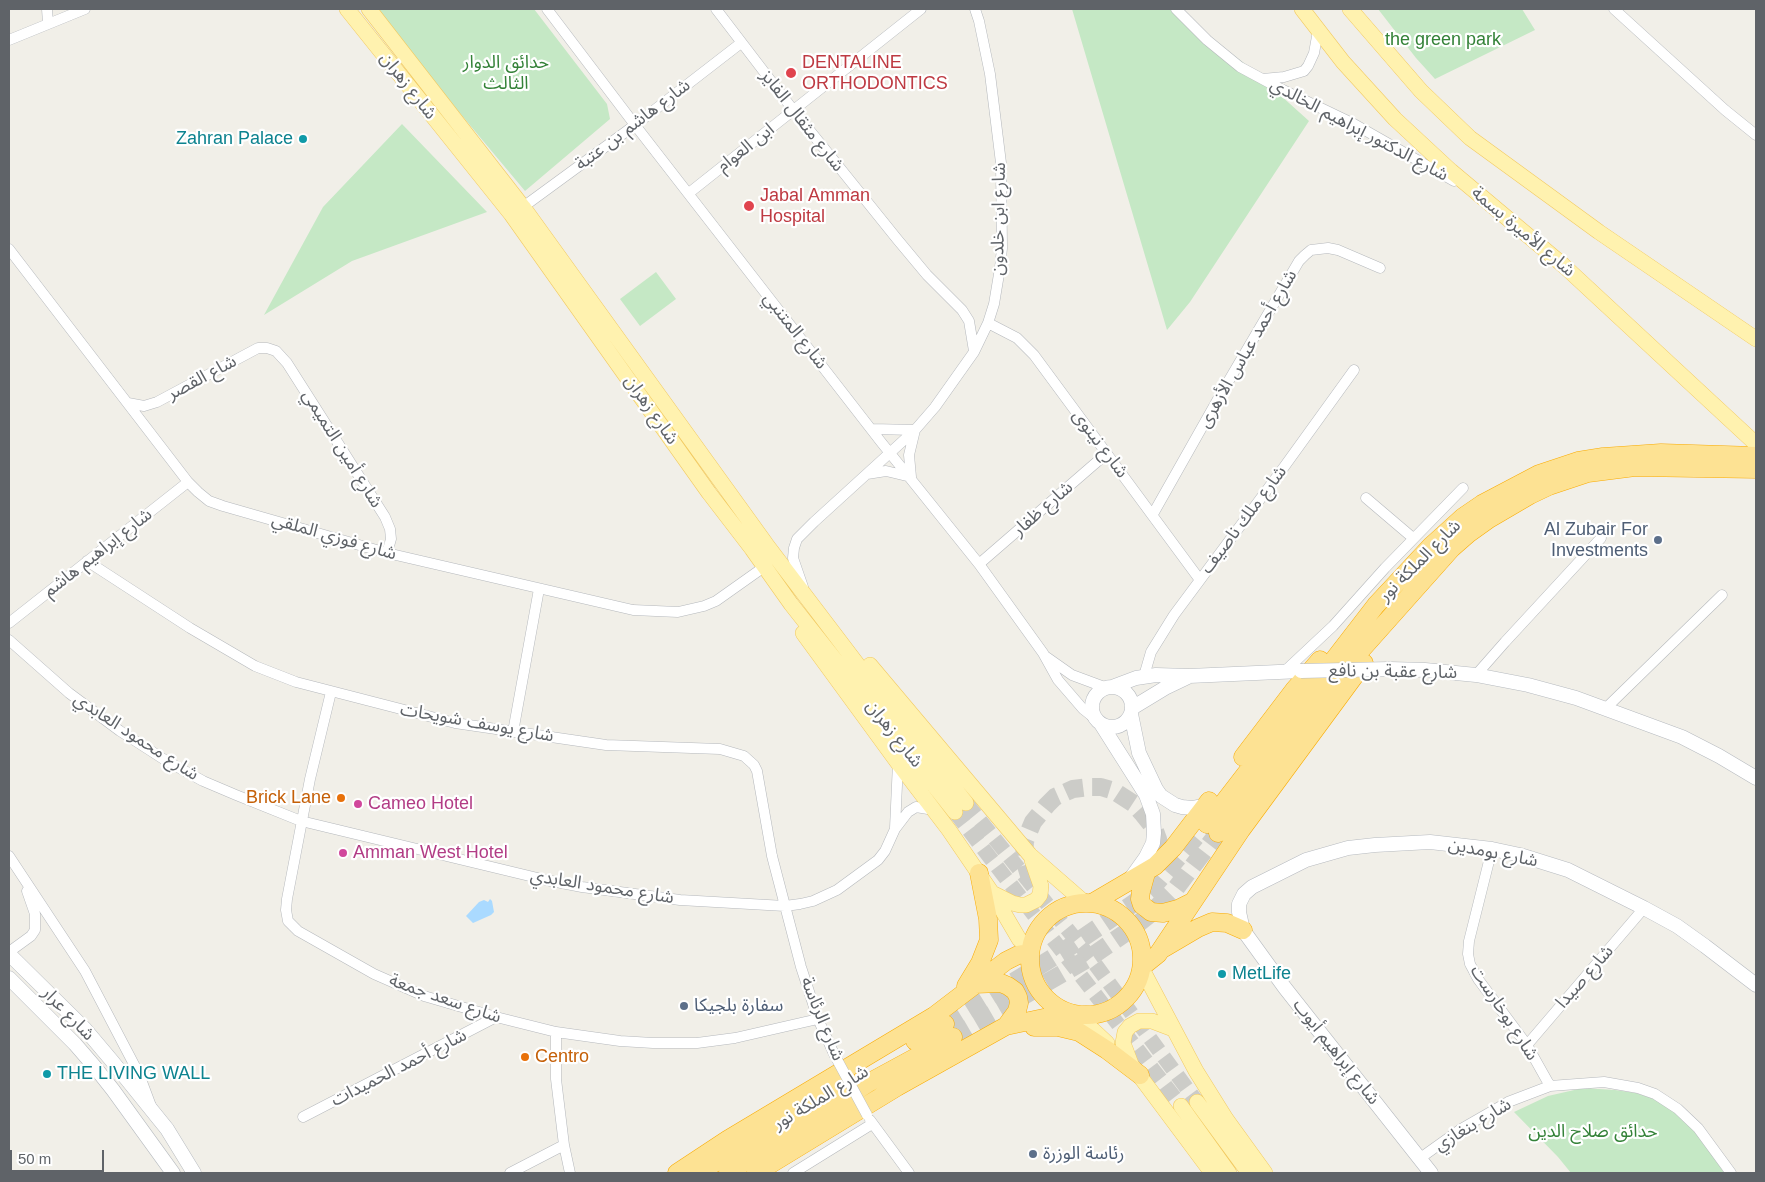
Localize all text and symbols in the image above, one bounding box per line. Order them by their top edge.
park label: the green park [1385,29,1501,51]
street label: شارع زهران [375,48,441,124]
park label: حدائق الدوار الثالث [463,52,549,94]
place label: DENTALINE ORTHODONTICS [802,52,948,94]
street label: شارع مثقال الفايز [755,66,849,176]
marker: DENTALINE ORTHODONTICS [784,66,798,80]
street label: شارع الدكتور إبراهيم الخالدي [1266,74,1452,186]
street label: شارع هاشم بن عتبة [571,75,695,175]
street label: ابن العوام [713,119,779,177]
place label: Zahran Palace [176,128,293,150]
marker: Zahran Palace [297,133,309,145]
street label: شارع ابن خلدون [987,162,1011,276]
street label: شارع الأميرة بسمة [1467,182,1579,282]
place label: Jabal Amman Hospital [760,185,870,228]
marker: Jabal Amman Hospital [742,199,756,213]
street label: شارع أحمد عباس الأزهرى [1194,266,1302,432]
street label: شارع المتنبي [758,288,832,374]
street label: شاع القصر [164,351,240,405]
street label: شارع زهران [619,371,683,449]
street label: شارع أمين التميمي [297,386,387,512]
street label: شارع نينوى [1067,406,1133,482]
street label: شارع ملك ناصيف [1196,462,1292,578]
street label: شارع ظفار [1008,477,1078,541]
street label: شارع إبراهيم هاشم [39,504,157,602]
street label: شارع فوزي الملقي [269,509,399,565]
street label: شارع الملكة نور [1374,515,1466,607]
place label: Al Zubair For Investments [1544,519,1648,562]
marker: Al Zubair For Investments [1652,534,1664,546]
street label: شارع عقبة بن نافع [1329,660,1457,684]
street label: شارع محمود العابدي [69,688,203,786]
street label: شارع زهران [861,696,927,772]
street label: شارع يوسف شويحات [399,699,555,747]
place label: Brick Lane [246,787,331,809]
marker: Brick Lane [335,792,347,804]
place label: Cameo Hotel [368,793,473,815]
marker: Cameo Hotel [352,798,364,810]
street label: شارع بومدين [1446,834,1540,872]
place label: Amman West Hotel [353,842,508,864]
marker: Amman West Hotel [337,847,349,859]
street label: شارع محمود العابدي [529,865,675,909]
street label: شارع صيدا [1552,941,1618,1013]
street label: شارع بوخارست [1465,961,1543,1065]
place label: MetLife [1232,963,1291,985]
marker: MetLife [1216,968,1228,980]
street label: شارع سعد جمعة [386,970,504,1028]
street label: شارع الرئاسة [795,974,849,1064]
street label: شارع عرار [37,983,99,1045]
place label: سفارة بلجيكا [694,995,783,1017]
street label: شارع إبراهيم أيوب [1288,995,1384,1109]
marker: سفارة بلجيكا [678,1000,690,1012]
street label: شارع أحمد الحميدات [328,1025,470,1111]
place label: Centro [535,1046,589,1068]
marker: Centro [519,1051,531,1063]
street label: شارع الملكة نور [769,1061,873,1135]
place label: THE LIVING WALL [57,1063,210,1085]
marker: THE LIVING WALL [41,1068,53,1080]
street label: شارع بنغازي [1431,1094,1515,1156]
park label: حدائق صلاح الدين [1528,1121,1658,1143]
scale bar [12,1140,106,1172]
place label: رئاسة الوزرة [1043,1143,1124,1165]
marker: رئاسة الوزرة [1027,1148,1039,1160]
text: 50 m [18,1150,51,1167]

